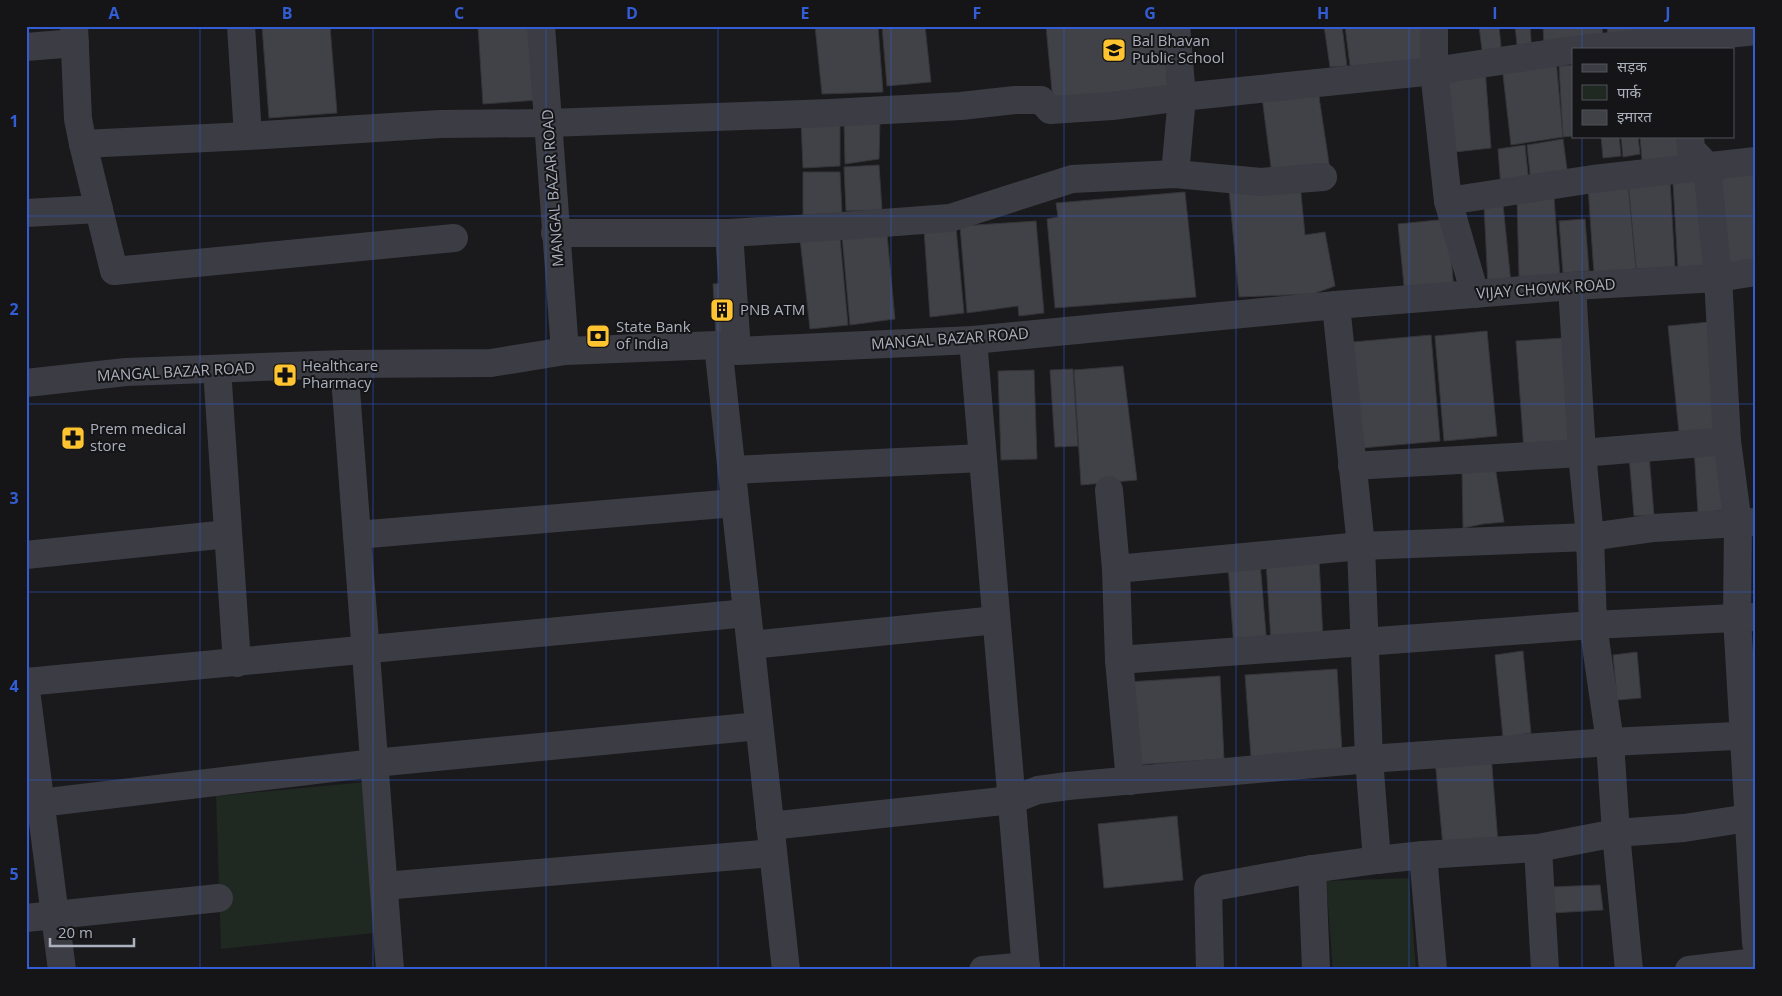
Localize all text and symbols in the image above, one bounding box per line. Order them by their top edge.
text: A [108,2,120,24]
text: B [282,2,292,24]
text: C [454,2,464,24]
text: D [626,2,638,24]
text: E [801,2,810,24]
text: F [973,2,981,24]
text: G [1144,2,1156,24]
text: H [1317,2,1329,24]
text: I [1492,2,1498,24]
text: J [1663,2,1671,24]
place label: Bal Bhavan Public School [1132,30,1225,67]
school or university icon: Bal Bhavan Public School [1101,37,1127,63]
legend [1572,48,1734,138]
text: सड़क [1617,56,1647,76]
text: पार्क [1617,82,1641,102]
text: इमारत [1617,106,1652,126]
street label: MANGAL BAZAR ROAD [537,109,567,268]
text: 1 [9,110,19,132]
street label: VIJAY CHOWK ROAD [1476,273,1616,303]
building icon: PNB ATM [709,297,735,323]
text: 2 [9,298,19,320]
place label: PNB ATM [740,299,805,319]
place label: State Bank of India [616,316,691,353]
bank icon: State Bank of India [585,323,611,349]
street label: MANGAL BAZAR ROAD [870,323,1029,353]
place label: Healthcare Pharmacy [302,355,378,392]
street label: MANGAL BAZAR ROAD [96,357,255,385]
pharmacy icon: Healthcare Pharmacy [272,362,298,388]
place label: Prem medical store [90,418,186,455]
pharmacy icon: Prem medical store [60,425,86,451]
text: 3 [9,487,19,509]
text: 4 [9,675,19,697]
text: 5 [9,863,19,885]
scale bar [50,916,134,948]
text: 20 m [58,922,93,942]

